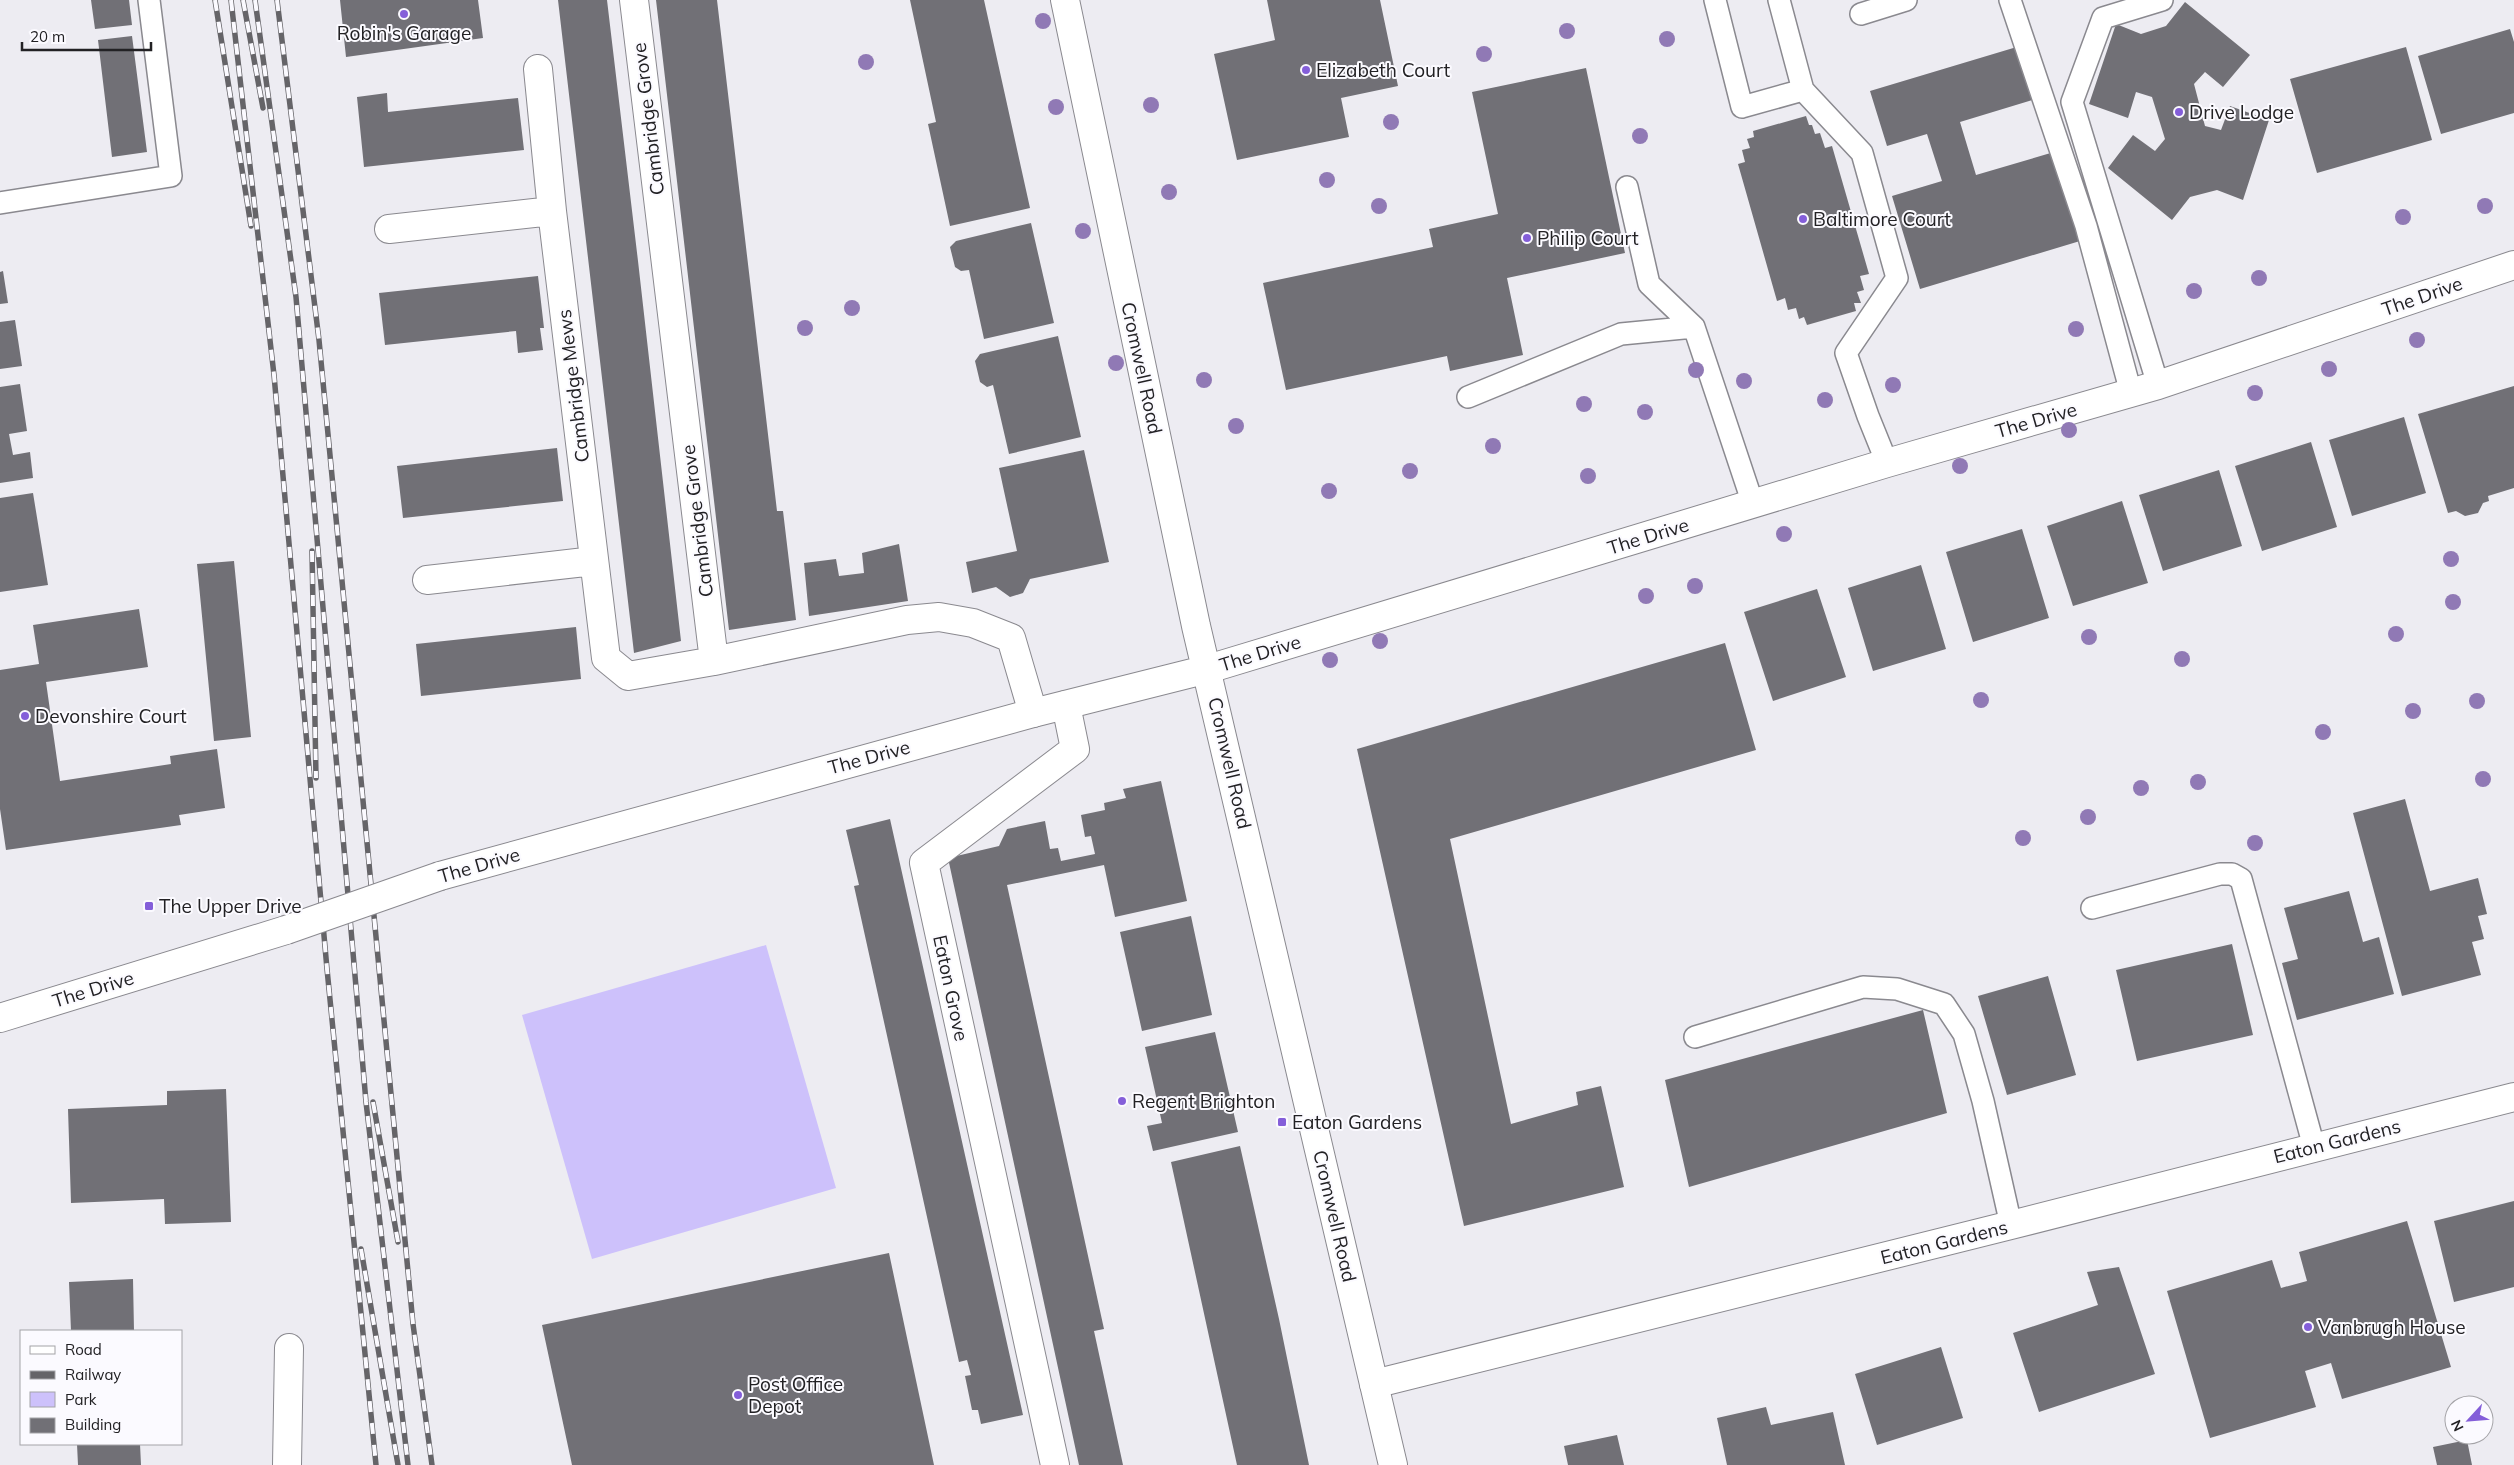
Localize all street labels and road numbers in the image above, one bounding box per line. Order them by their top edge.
street label: Cambridge Grove [627,41,669,197]
street label: The Drive [2378,271,2466,321]
street label: Cromwell Road [1116,300,1168,436]
street label: Cambridge Mews [552,308,594,464]
street label: The Drive [1992,397,2080,443]
street label: Cambridge Grove [676,443,718,599]
street label: The Drive [1604,512,1692,560]
street label: The Drive [1216,629,1304,677]
street label: Cromwell Road [1203,695,1257,831]
street label: The Drive [825,735,913,779]
street label: The Drive [435,842,523,888]
street label: Eaton Grove [928,933,974,1043]
street label: The Drive [49,965,137,1013]
street label: Eaton Gardens [2271,1114,2403,1168]
street label: Cromwell Road [1308,1148,1362,1284]
street label: Eaton Gardens [1878,1215,2010,1269]

